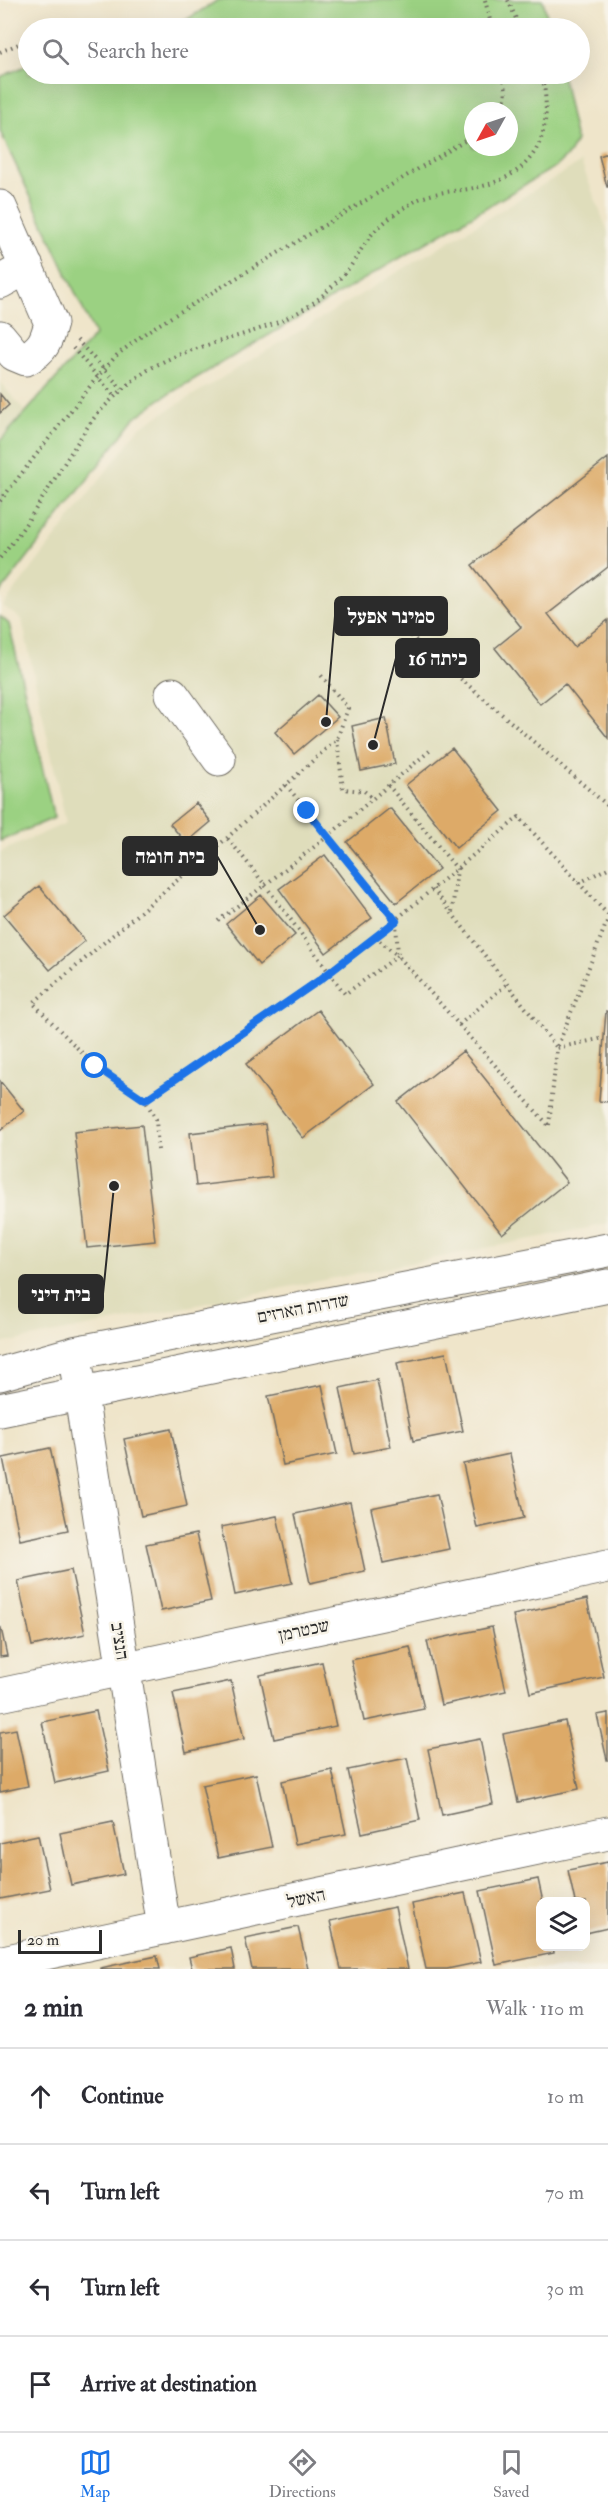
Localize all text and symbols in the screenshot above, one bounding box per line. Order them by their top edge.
search box [18,18,590,84]
icon: search [39,35,72,68]
text: Search here [87,37,189,65]
north arrow [464,102,518,156]
callout: סמינר אפעל [335,597,447,635]
text: סמינר אפעל [347,604,435,629]
callout: כיתה 16 [396,639,479,677]
text: כיתה 16 [409,646,467,671]
route end [293,797,319,823]
callout: בית חומה [123,837,217,875]
text: בית חומה [135,844,205,869]
route start [81,1052,107,1078]
callout: בית דיני [19,1275,103,1313]
text: בית דיני [31,1282,91,1307]
street label: שדרות הארזים [255,1288,351,1329]
street label: שכטרמן [277,1614,332,1647]
street label: הנציב [105,1621,134,1662]
street label: האשל [285,1883,328,1914]
map controls [536,1897,590,1951]
button: layers [536,1897,590,1951]
scale bar [18,1927,102,1954]
text: 20 m [27,1930,59,1950]
text: 2 min [24,1992,83,2024]
text: Walk · 110 m [486,1996,584,2021]
icon: ahead [24,2080,57,2113]
text: Continue [81,2082,164,2110]
text: 10 m [547,2084,584,2109]
icon: left [24,2176,57,2209]
text: Turn left [81,2178,160,2206]
text: 70 m [545,2180,584,2205]
icon: left [24,2272,57,2305]
text: Turn left [81,2274,160,2302]
text: 30 m [546,2276,584,2301]
icon: arrive [24,2368,57,2401]
text: Arrive at destination [81,2370,257,2398]
tab: Map [79,2446,112,2502]
tab: Directions [269,2446,336,2502]
tab: Saved [493,2446,529,2502]

